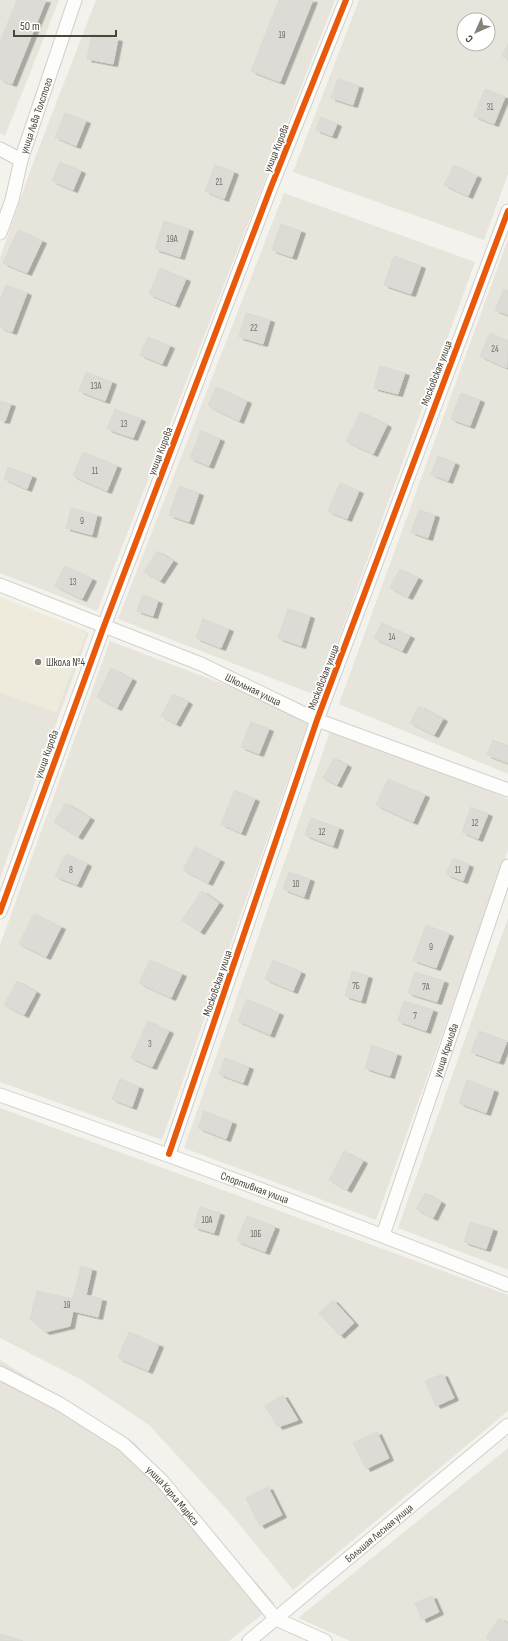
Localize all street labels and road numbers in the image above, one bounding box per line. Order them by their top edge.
street label: улица Льва Толстого [18,76,56,156]
street label: улица Кирова [261,122,292,174]
street label: Московская улица [418,339,455,408]
street label: улица Кирова [145,425,176,477]
street label: Московская улица [305,643,342,712]
street label: Школьная улица [223,671,283,709]
street label: улица Кирова [32,728,61,780]
street label: Московская улица [200,948,235,1018]
street label: улица Крылова [431,1022,461,1079]
street label: Спортивная улица [219,1169,291,1206]
street label: улица Карла Маркса [143,1463,202,1528]
street label: Большая Лесная улица [342,1501,416,1565]

